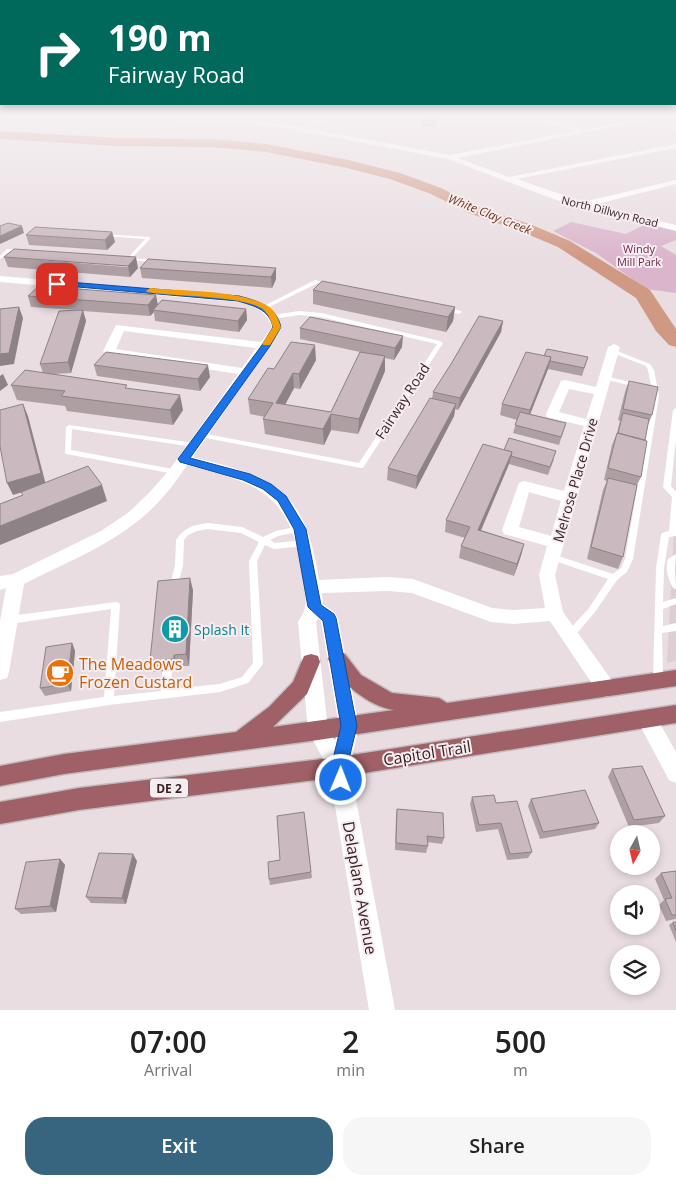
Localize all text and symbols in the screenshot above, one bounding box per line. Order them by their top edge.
text: 190 m [108,14,212,61]
icon: right [25,20,90,85]
text: Fairway Road [108,59,245,89]
water label: White Clay Creek [446,190,535,239]
street label: North Dillwyn Road [560,192,660,230]
park label: Windy Mill Park [617,241,661,269]
pin [36,263,78,305]
icon: arrive [43,270,71,298]
street label: Fairway Road [370,359,434,443]
street label: Melrose Place Drive [548,415,602,544]
building icon: Splash It [160,614,190,644]
place label: Splash It [194,620,249,639]
place label: The Meadows Frozen Custard [79,653,192,693]
cafe icon: The Meadows Frozen Custard [45,658,75,688]
street label: Capitol Trail [382,735,472,771]
position arrow [314,753,366,805]
road number: DE 2 [150,778,188,798]
street label: Delaplane Avenue [337,820,383,956]
north arrow [610,825,660,875]
map controls [610,825,660,995]
button: sound [610,885,660,935]
button: layers [610,945,660,995]
text: 07:00 [130,1021,207,1062]
text: 2 [342,1021,359,1062]
text: 500 [495,1021,546,1062]
text: Arrival [144,1059,192,1081]
text: min [336,1059,365,1081]
text: m [513,1059,528,1081]
button: Exit [25,1117,333,1175]
button: Share [343,1117,651,1175]

